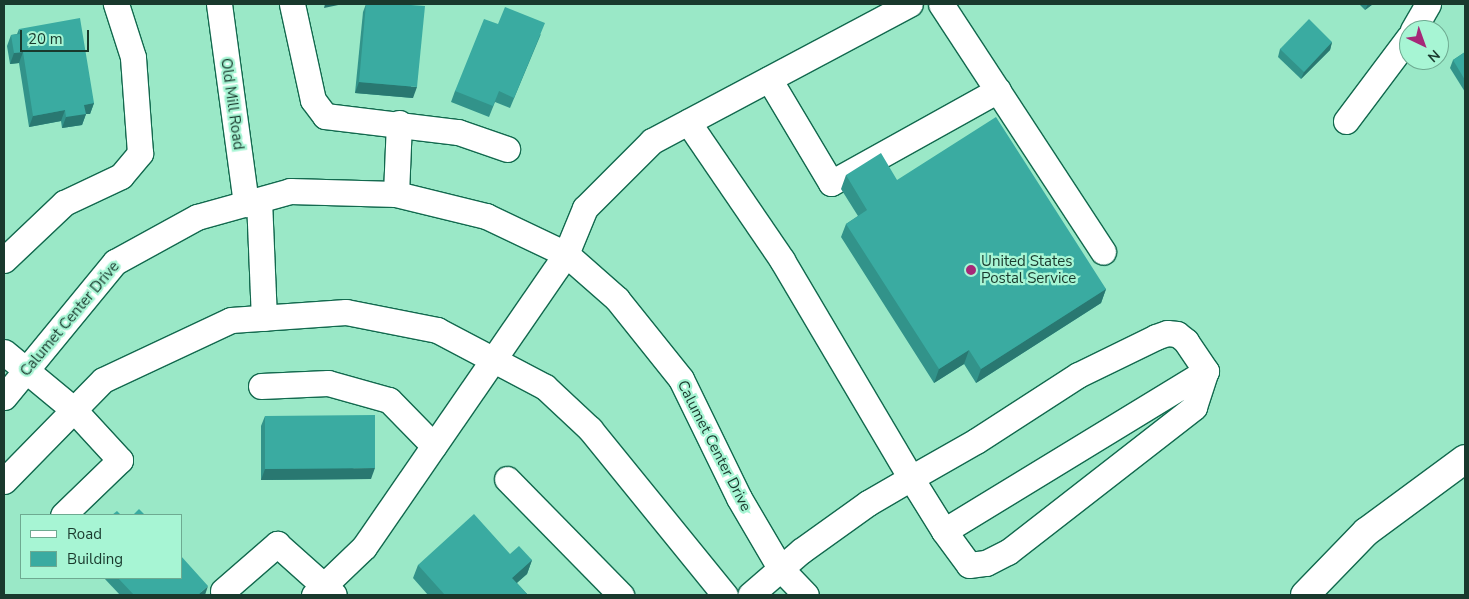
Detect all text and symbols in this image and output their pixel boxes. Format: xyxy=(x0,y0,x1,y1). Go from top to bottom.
scale bar xyxy=(22,20,91,52)
north arrow xyxy=(1399,20,1449,70)
text: 20 m xyxy=(28,29,63,49)
text: N xyxy=(1423,45,1444,66)
street label: Old Mill Road xyxy=(217,57,247,151)
place label: United States Postal Service xyxy=(981,252,1076,287)
street label: Calumet Center Drive xyxy=(17,258,123,380)
marker: United States Postal Service xyxy=(965,264,977,276)
street label: Calumet Center Drive xyxy=(673,377,755,515)
legend xyxy=(20,514,182,579)
text: Road xyxy=(67,524,102,544)
text: Building xyxy=(67,549,123,569)

